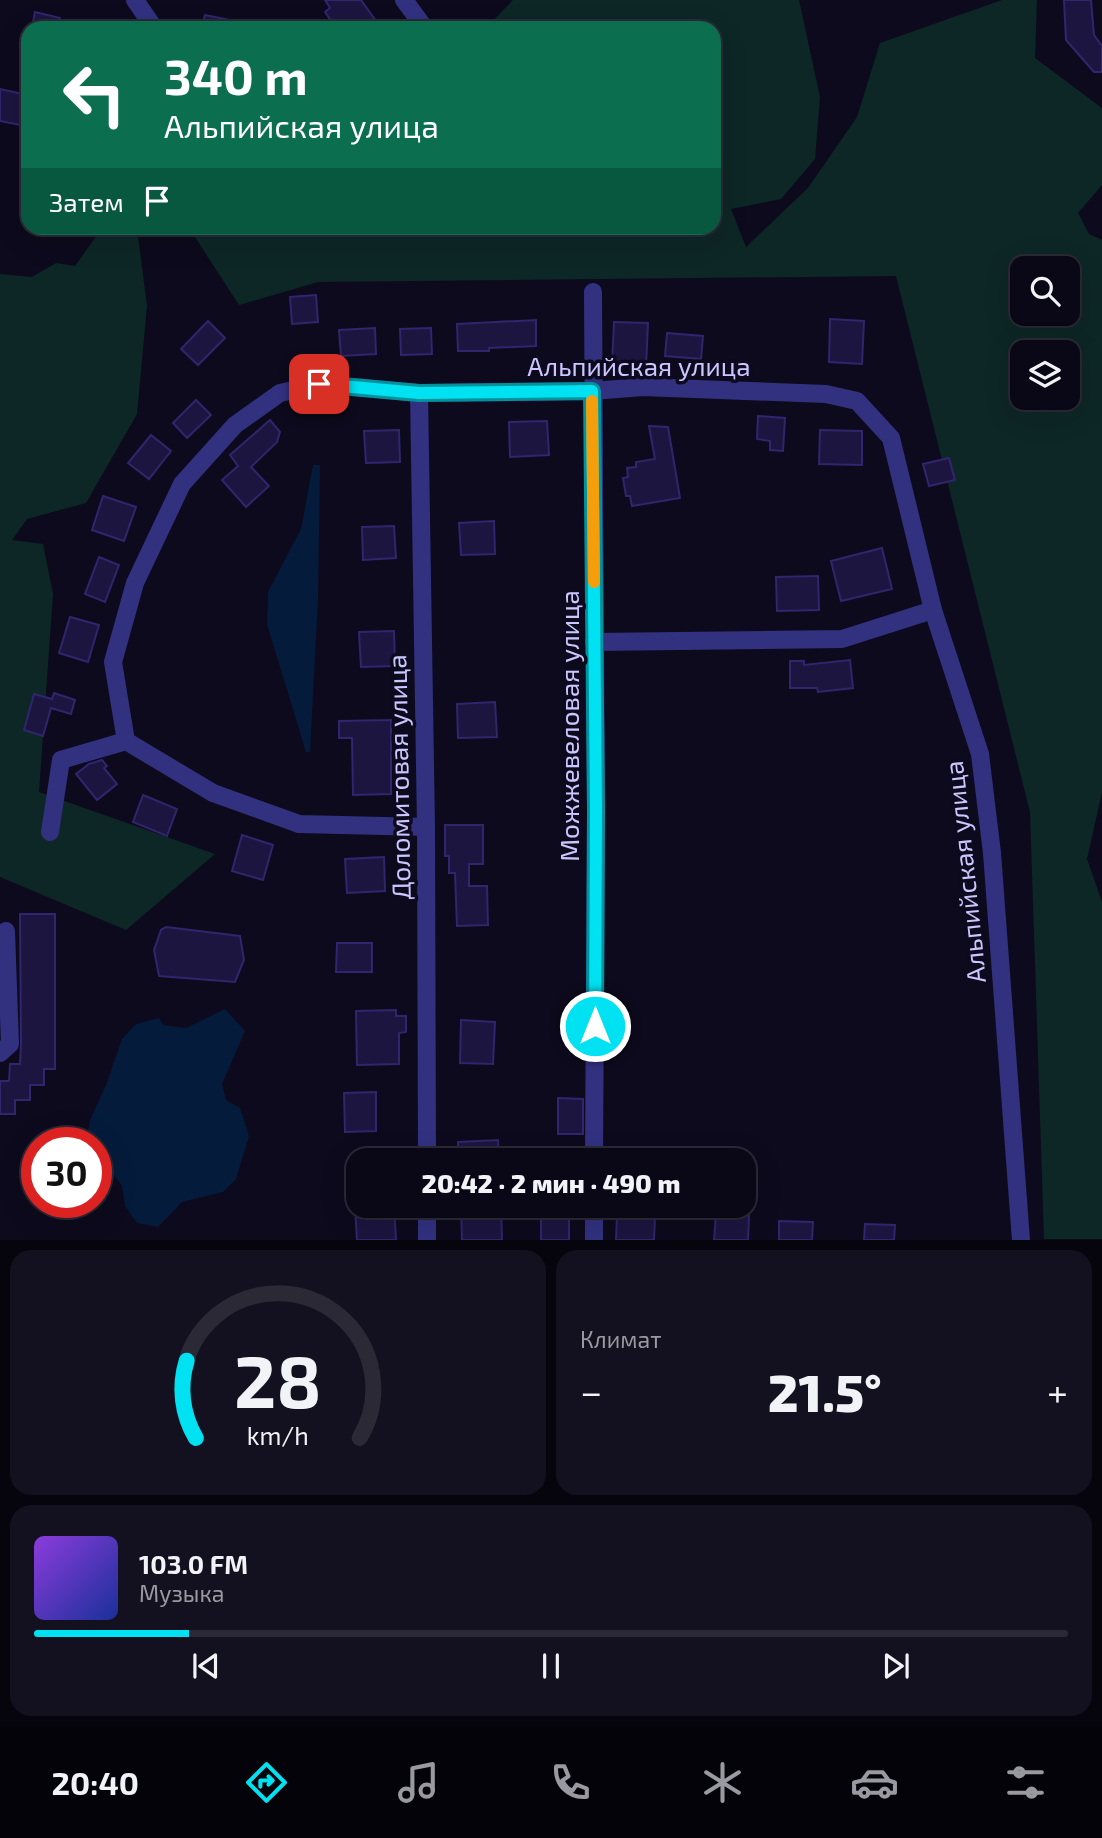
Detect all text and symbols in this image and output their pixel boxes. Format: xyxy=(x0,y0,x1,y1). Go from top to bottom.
text: 340 m xyxy=(164,46,308,105)
icon: left xyxy=(49,49,140,140)
text: Альпийская улица xyxy=(164,106,439,144)
icon: arrive xyxy=(138,182,176,220)
text: Затем xyxy=(49,186,124,217)
map controls xyxy=(1010,256,1080,410)
button: search xyxy=(1010,256,1080,326)
button: layers xyxy=(1010,340,1080,410)
street label: Альпийская улица xyxy=(527,350,751,382)
pin xyxy=(289,354,349,414)
icon: arrive xyxy=(300,365,338,403)
street label: Можжевеловая улица xyxy=(553,590,585,862)
street label: Доломитовая улица xyxy=(380,654,417,900)
street label: Альпийская улица xyxy=(937,759,992,985)
position arrow xyxy=(558,989,632,1063)
speed limit sign: 30 xyxy=(21,1127,112,1218)
text: 20:42 · 2 мин · 490 m xyxy=(422,1167,680,1198)
text: Климат xyxy=(580,1325,661,1353)
text: 28 xyxy=(234,1336,322,1424)
text: 21.5° xyxy=(768,1360,882,1422)
text: − xyxy=(580,1368,602,1414)
text: + xyxy=(1047,1368,1068,1414)
text: km/h xyxy=(247,1420,309,1450)
text: 103.0 FM xyxy=(139,1548,248,1579)
text: Музыка xyxy=(139,1579,224,1607)
icon: previous xyxy=(187,1647,225,1685)
icon: pause xyxy=(532,1647,570,1685)
icon: next xyxy=(877,1647,915,1685)
icon: directions xyxy=(242,1758,291,1807)
icon: music xyxy=(394,1758,443,1807)
icon: phone xyxy=(546,1758,595,1807)
icon: climate xyxy=(698,1758,747,1807)
icon: car xyxy=(850,1758,899,1807)
icon: filters xyxy=(1001,1758,1050,1807)
text: 20:40 xyxy=(51,1763,139,1801)

